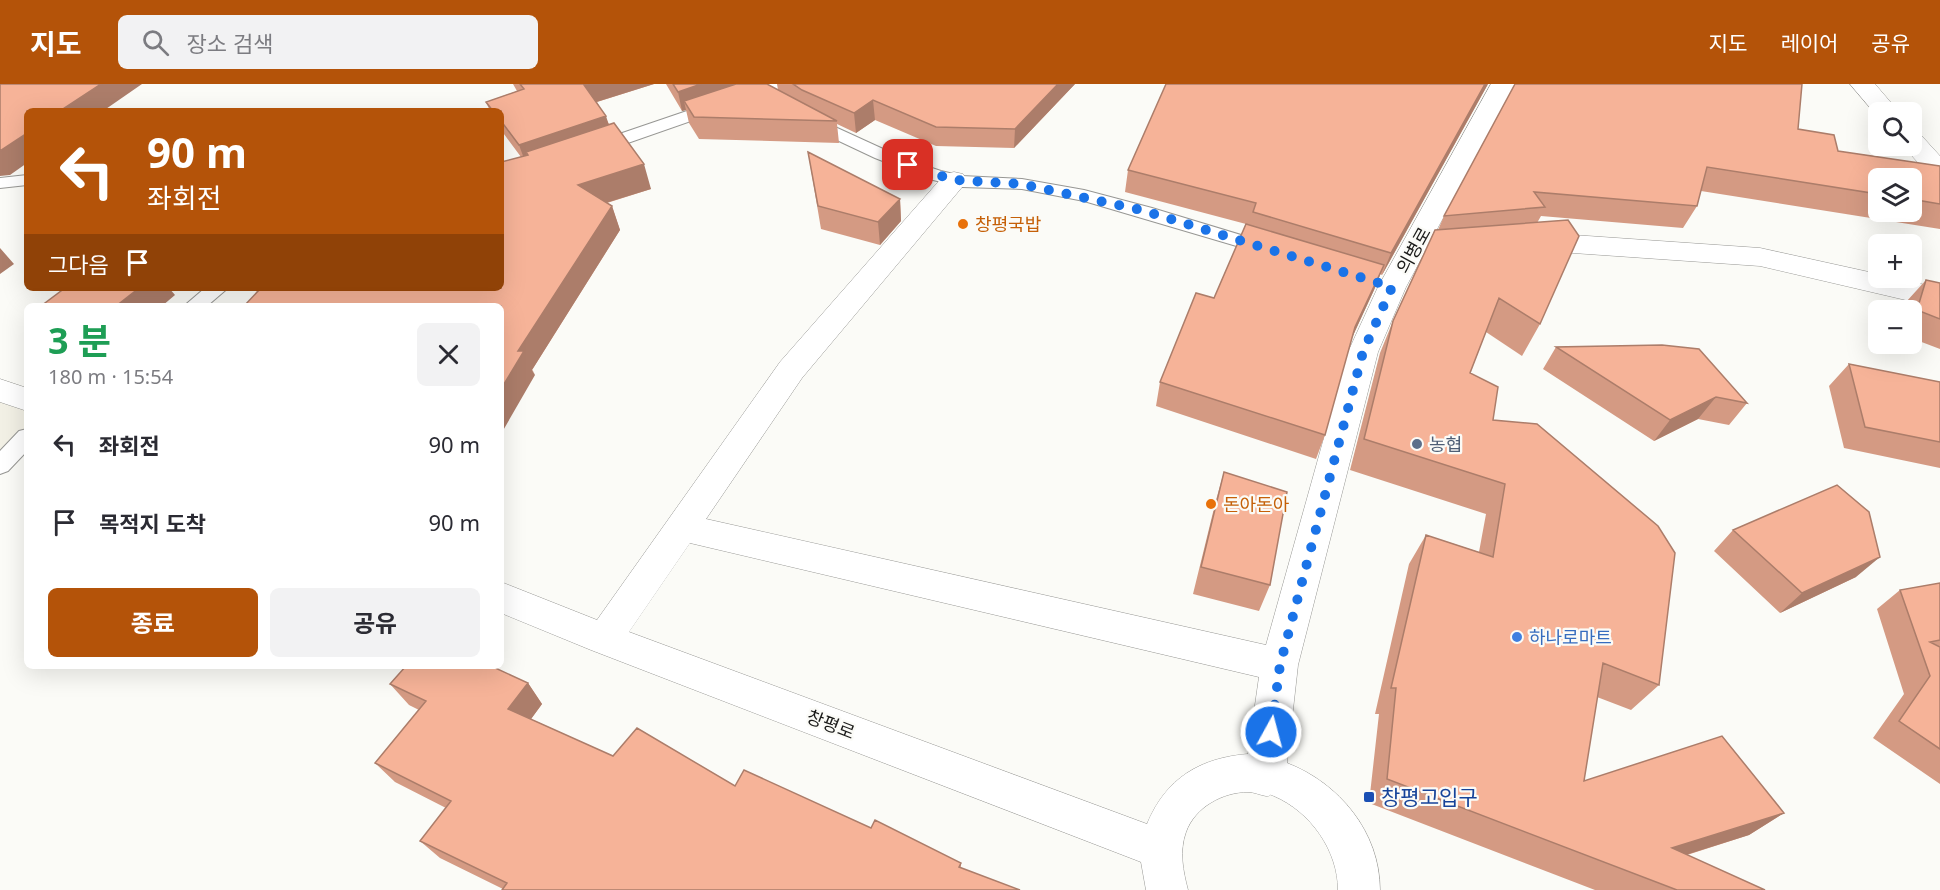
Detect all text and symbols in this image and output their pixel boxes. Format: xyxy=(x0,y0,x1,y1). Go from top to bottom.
search box xyxy=(118,15,538,69)
text: 지도 xyxy=(30,24,82,62)
icon: search xyxy=(139,26,172,59)
text: 장소 검색 xyxy=(187,28,273,58)
text: 지도 xyxy=(1709,29,1747,57)
text: 레이어 xyxy=(1780,29,1838,57)
text: 공유 xyxy=(1871,29,1910,57)
map controls xyxy=(1868,102,1922,354)
button: search xyxy=(1868,102,1922,156)
text: 90 m xyxy=(147,123,247,180)
icon: left xyxy=(48,132,126,210)
pin xyxy=(882,139,933,190)
icon: arrive xyxy=(891,148,924,181)
button: layers xyxy=(1868,168,1922,222)
text: 좌회전 xyxy=(147,179,222,216)
place label: 창평국밥 xyxy=(975,212,1041,236)
marker: 창평국밥 xyxy=(956,217,970,231)
street label: 의병로 xyxy=(1390,222,1436,278)
button: + xyxy=(1868,234,1922,288)
icon: arrive xyxy=(121,246,154,279)
text: 그다음 xyxy=(48,249,109,279)
button: − xyxy=(1868,300,1922,354)
text: 3 분 xyxy=(48,316,111,365)
button: close xyxy=(417,323,480,386)
text: 180 m · 15:54 xyxy=(48,363,173,390)
icon: left xyxy=(48,428,81,461)
text: 90 m xyxy=(429,429,480,459)
text: 좌회전 xyxy=(99,430,160,460)
place label: 농협 xyxy=(1429,432,1462,456)
marker: 농협 xyxy=(1410,437,1424,451)
place label: 돈아돈아 xyxy=(1223,492,1290,516)
marker: 돈아돈아 xyxy=(1204,497,1218,511)
icon: arrive xyxy=(48,506,81,539)
text: 90 m xyxy=(429,507,480,537)
text: 목적지 도착 xyxy=(99,508,206,538)
button: 종료 xyxy=(48,588,258,657)
button: 공유 xyxy=(270,588,480,657)
place label: 하나로마트 xyxy=(1529,625,1612,649)
marker: 하나로마트 xyxy=(1510,630,1524,644)
position arrow xyxy=(1239,700,1303,764)
street label: 창평로 xyxy=(804,704,858,744)
place label: 창평고입구 xyxy=(1381,783,1478,811)
marker: 창평고입구 xyxy=(1362,790,1376,804)

